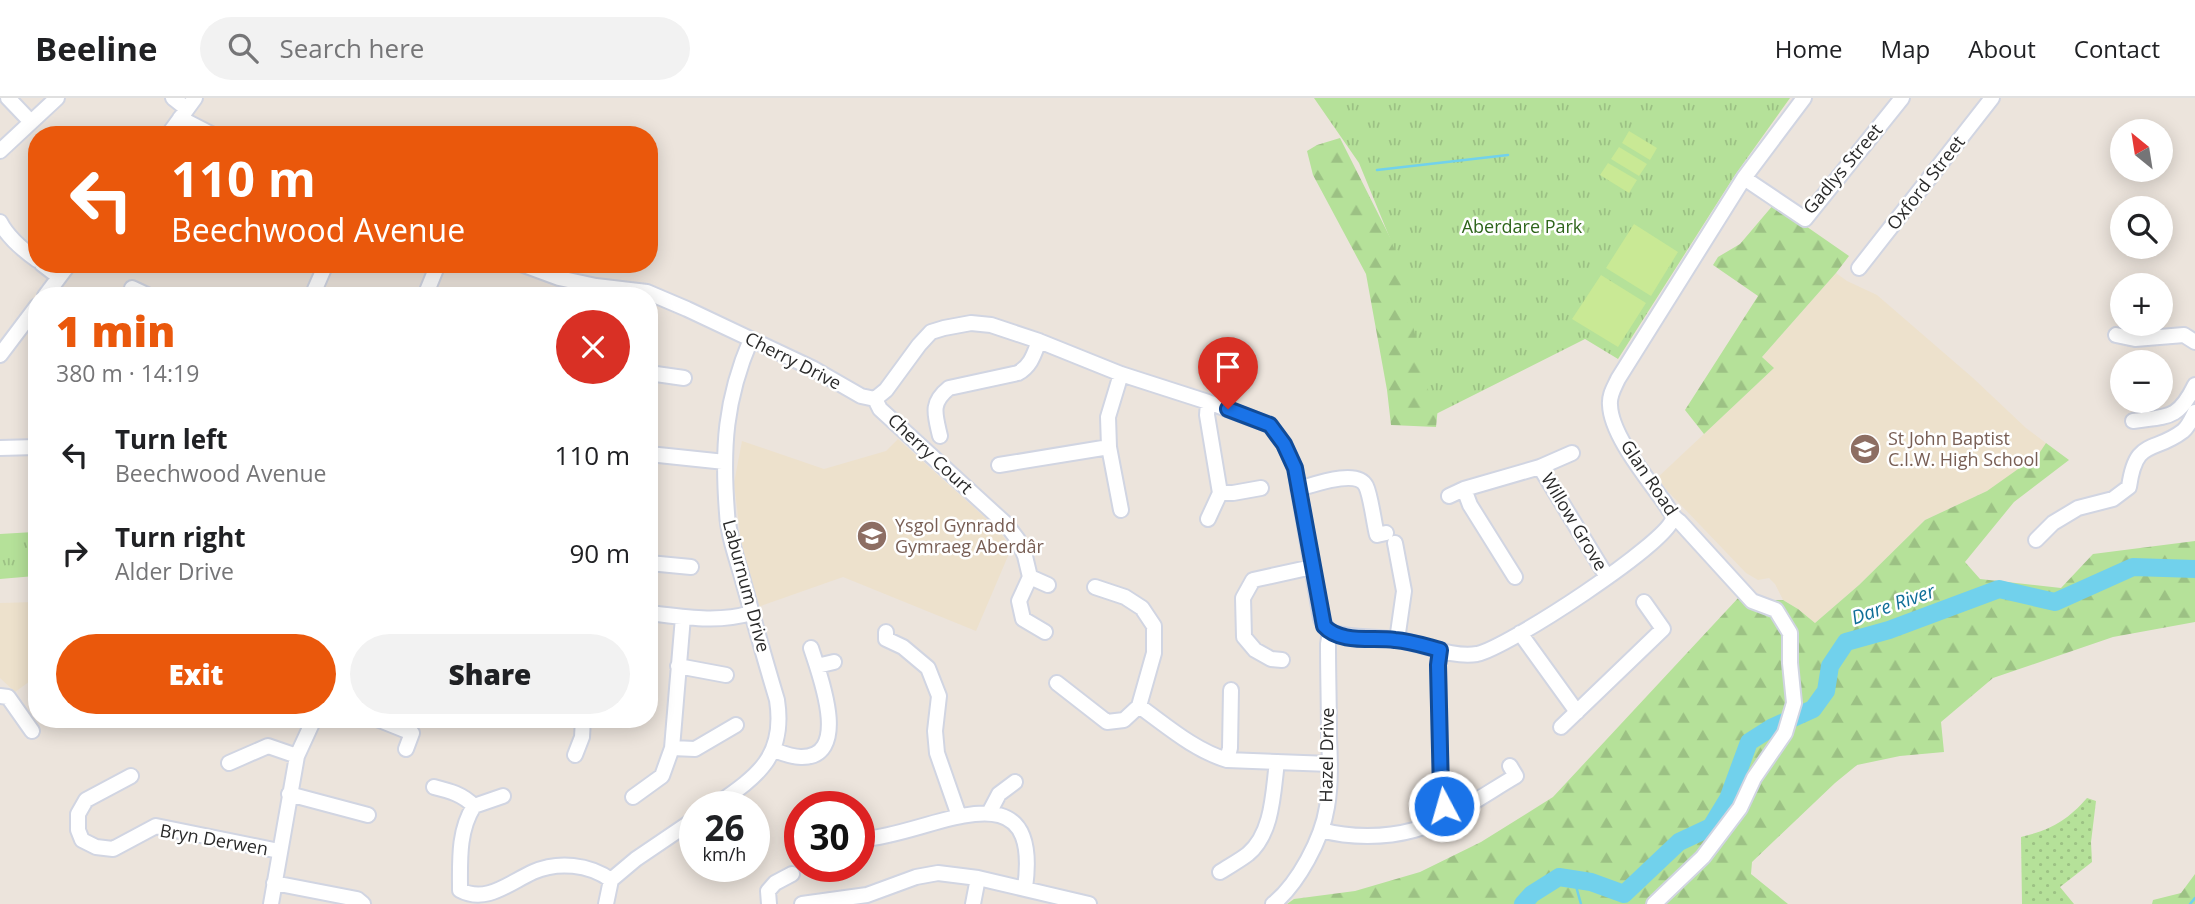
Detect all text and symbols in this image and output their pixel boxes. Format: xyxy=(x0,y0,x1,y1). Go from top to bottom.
search box xyxy=(200,17,690,80)
text: Beeline xyxy=(35,26,158,71)
icon: search xyxy=(224,29,262,67)
text: Search here xyxy=(280,30,424,66)
text: Home xyxy=(1775,32,1843,65)
text: Map xyxy=(1881,32,1930,65)
text: About xyxy=(1968,32,2036,65)
text: Contact xyxy=(2074,32,2160,65)
street label: Gadlys Street xyxy=(1797,118,1887,219)
north arrow xyxy=(2110,119,2174,182)
map controls xyxy=(2110,119,2173,413)
street label: Oxford Street xyxy=(1881,130,1970,235)
text: 110 m xyxy=(171,145,316,211)
icon: left xyxy=(56,154,147,245)
button: search xyxy=(2110,196,2173,259)
text: Beechwood Avenue xyxy=(171,208,465,251)
park label: Aberdare Park xyxy=(1462,214,1583,238)
button: + xyxy=(2110,273,2173,336)
text: 1 min xyxy=(56,302,175,359)
button: close xyxy=(556,310,630,384)
street label: Cherry Drive xyxy=(741,326,846,395)
pin xyxy=(1198,337,1258,409)
icon: arrive xyxy=(1209,348,1247,386)
button: − xyxy=(2110,350,2173,413)
text: 380 m · 14:19 xyxy=(56,357,199,389)
street label: Cherry Court xyxy=(883,408,978,499)
text: Turn left xyxy=(115,421,227,457)
place label: St John Baptist C.I.W. High School xyxy=(1888,426,2039,471)
school or university icon: St John Baptist C.I.W. High School xyxy=(1848,432,1882,466)
street label: Glan Road xyxy=(1616,435,1684,520)
icon: left xyxy=(56,436,94,474)
text: 110 m xyxy=(555,437,630,473)
text: Beechwood Avenue xyxy=(115,457,326,489)
street label: Willow Grove xyxy=(1536,468,1613,575)
place label: Ysgol Gynradd Gymraeg Aberdâr xyxy=(895,513,1045,558)
street label: Laburnum Drive xyxy=(718,517,776,655)
text: Turn right xyxy=(115,519,246,555)
school or university icon: Ysgol Gynradd Gymraeg Aberdâr xyxy=(855,519,889,553)
icon: right xyxy=(56,534,94,572)
text: 90 m xyxy=(569,535,630,571)
text: Alder Drive xyxy=(115,555,234,587)
water label: Dare River xyxy=(1848,577,1940,630)
button: Exit xyxy=(56,634,336,714)
button: Share xyxy=(350,634,630,714)
street label: Hazel Drive xyxy=(1313,707,1339,803)
position arrow xyxy=(1407,769,1481,843)
speed limit sign: 30 xyxy=(784,791,875,882)
text: 26 xyxy=(704,804,745,851)
street label: Bryn Derwen xyxy=(158,818,270,860)
text: km/h xyxy=(703,842,746,866)

